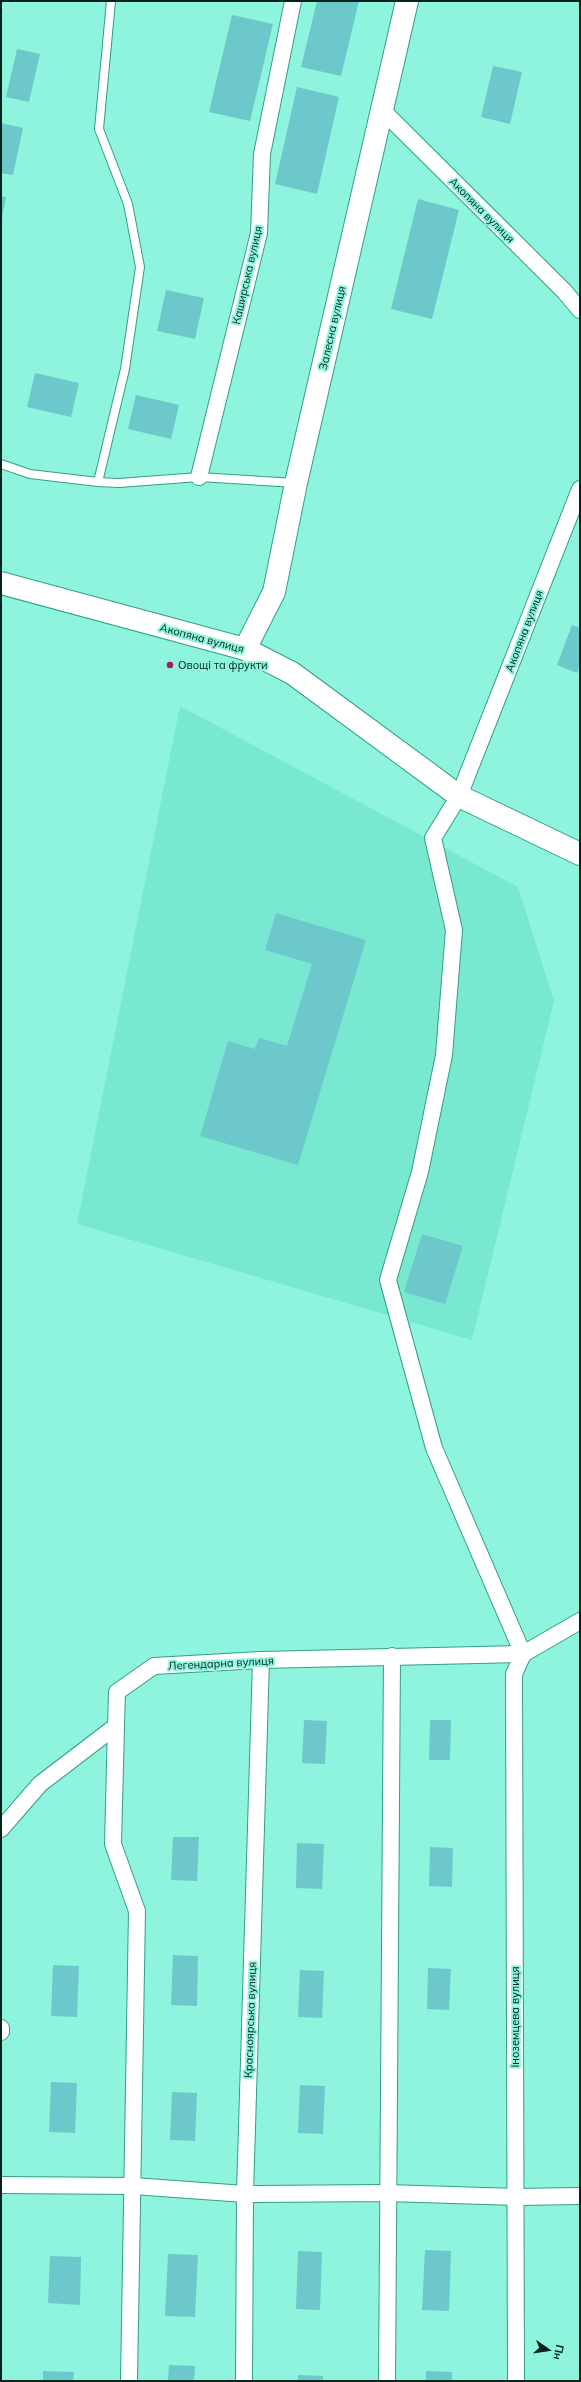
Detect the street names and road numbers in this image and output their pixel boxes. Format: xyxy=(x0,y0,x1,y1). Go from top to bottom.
street label: Акопяна вулиця xyxy=(446,174,518,246)
street label: Каширська вулиця xyxy=(229,224,265,326)
street label: Залесна вулиця xyxy=(316,285,348,371)
street label: Акопяна вулиця xyxy=(502,588,546,674)
street label: Акопяна вулиця xyxy=(158,620,246,656)
street label: Легендарна вулиця xyxy=(168,1653,274,1673)
street label: Красноярська вулиця xyxy=(241,1962,259,2078)
street label: Іноземцева вулиця xyxy=(508,1967,522,2067)

